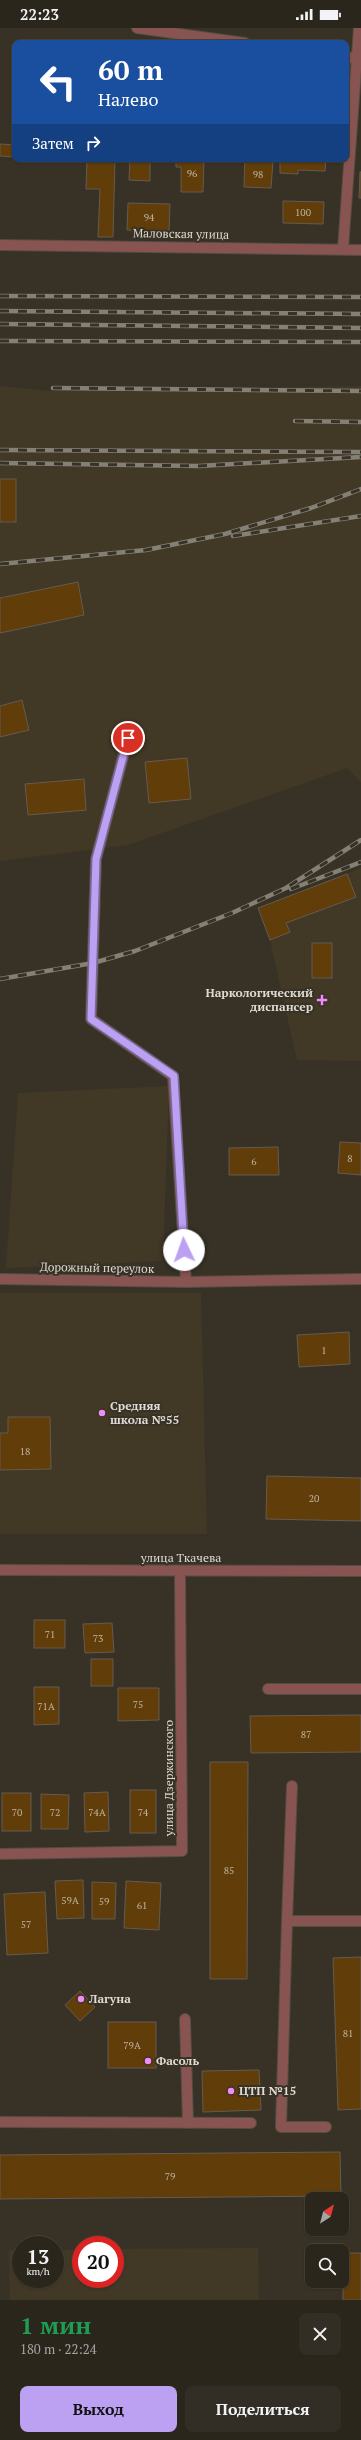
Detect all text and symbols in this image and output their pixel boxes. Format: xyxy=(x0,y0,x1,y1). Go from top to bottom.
text: 22:23 xyxy=(20,4,59,24)
text: 60 m xyxy=(98,51,163,88)
icon: left xyxy=(32,56,84,108)
text: Налево xyxy=(98,87,158,111)
icon: right xyxy=(82,132,104,154)
text: Затем xyxy=(32,133,74,153)
house number: 96 xyxy=(187,167,198,180)
house number: 98 xyxy=(253,168,263,181)
house number: 100 xyxy=(295,206,311,219)
house number: 94 xyxy=(144,211,155,224)
street label: Маловская улица xyxy=(133,225,229,242)
pin xyxy=(111,721,145,755)
icon: arrive xyxy=(117,727,139,749)
place label: Наркологический диспансер xyxy=(205,985,313,1014)
marker: Наркологический диспансер xyxy=(316,994,328,1006)
house number: 8 xyxy=(347,1152,353,1165)
house number: 6 xyxy=(251,1155,257,1168)
position arrow xyxy=(163,1229,205,1271)
street label: Дорожный переулок xyxy=(40,1259,155,1276)
house number: 1 xyxy=(321,1344,327,1357)
place label: Средняя школа №55 xyxy=(110,1398,179,1427)
marker: Средняя школа №55 xyxy=(97,1408,107,1418)
house number: 18 xyxy=(20,1445,30,1458)
house number: 20 xyxy=(309,1492,319,1505)
street label: улица Ткачева xyxy=(140,1550,221,1565)
house number: 71 xyxy=(45,1628,55,1641)
house number: 73 xyxy=(93,1632,103,1645)
house number: 75 xyxy=(133,1698,143,1711)
house number: 71А xyxy=(37,1700,55,1713)
street label: улица Дзержинского xyxy=(161,1719,176,1837)
house number: 87 xyxy=(301,1728,311,1741)
house number: 70 xyxy=(12,1806,22,1819)
house number: 72 xyxy=(50,1806,60,1819)
house number: 74А xyxy=(88,1806,106,1819)
house number: 74 xyxy=(138,1806,149,1819)
house number: 85 xyxy=(224,1864,234,1877)
house number: 59А xyxy=(61,1894,79,1907)
house number: 59 xyxy=(99,1895,109,1908)
house number: 61 xyxy=(137,1899,147,1912)
house number: 57 xyxy=(21,1918,31,1931)
place label: Лагуна xyxy=(88,1991,131,2006)
marker: Лагуна xyxy=(76,1994,86,2004)
house number: 81 xyxy=(343,2027,353,2040)
house number: 79А xyxy=(123,2039,141,2052)
place label: Фасоль xyxy=(156,2053,199,2068)
marker: Фасоль xyxy=(143,2056,153,2066)
place label: ЦТП №15 xyxy=(239,2083,296,2098)
marker: ЦТП №15 xyxy=(226,2086,236,2096)
house number: 79 xyxy=(165,2170,175,2183)
north arrow xyxy=(305,2192,349,2236)
map controls xyxy=(305,2192,349,2288)
speed limit sign: 20 xyxy=(72,2236,124,2288)
text: 13 xyxy=(27,2243,49,2270)
button: search xyxy=(305,2244,349,2288)
text: km/h xyxy=(26,2265,50,2278)
text: 1 мин xyxy=(20,2309,91,2341)
button: close xyxy=(299,2313,341,2355)
text: 180 m · 22:24 xyxy=(20,2340,97,2358)
button: Выход xyxy=(20,2386,177,2432)
button: Поделиться xyxy=(185,2386,341,2432)

